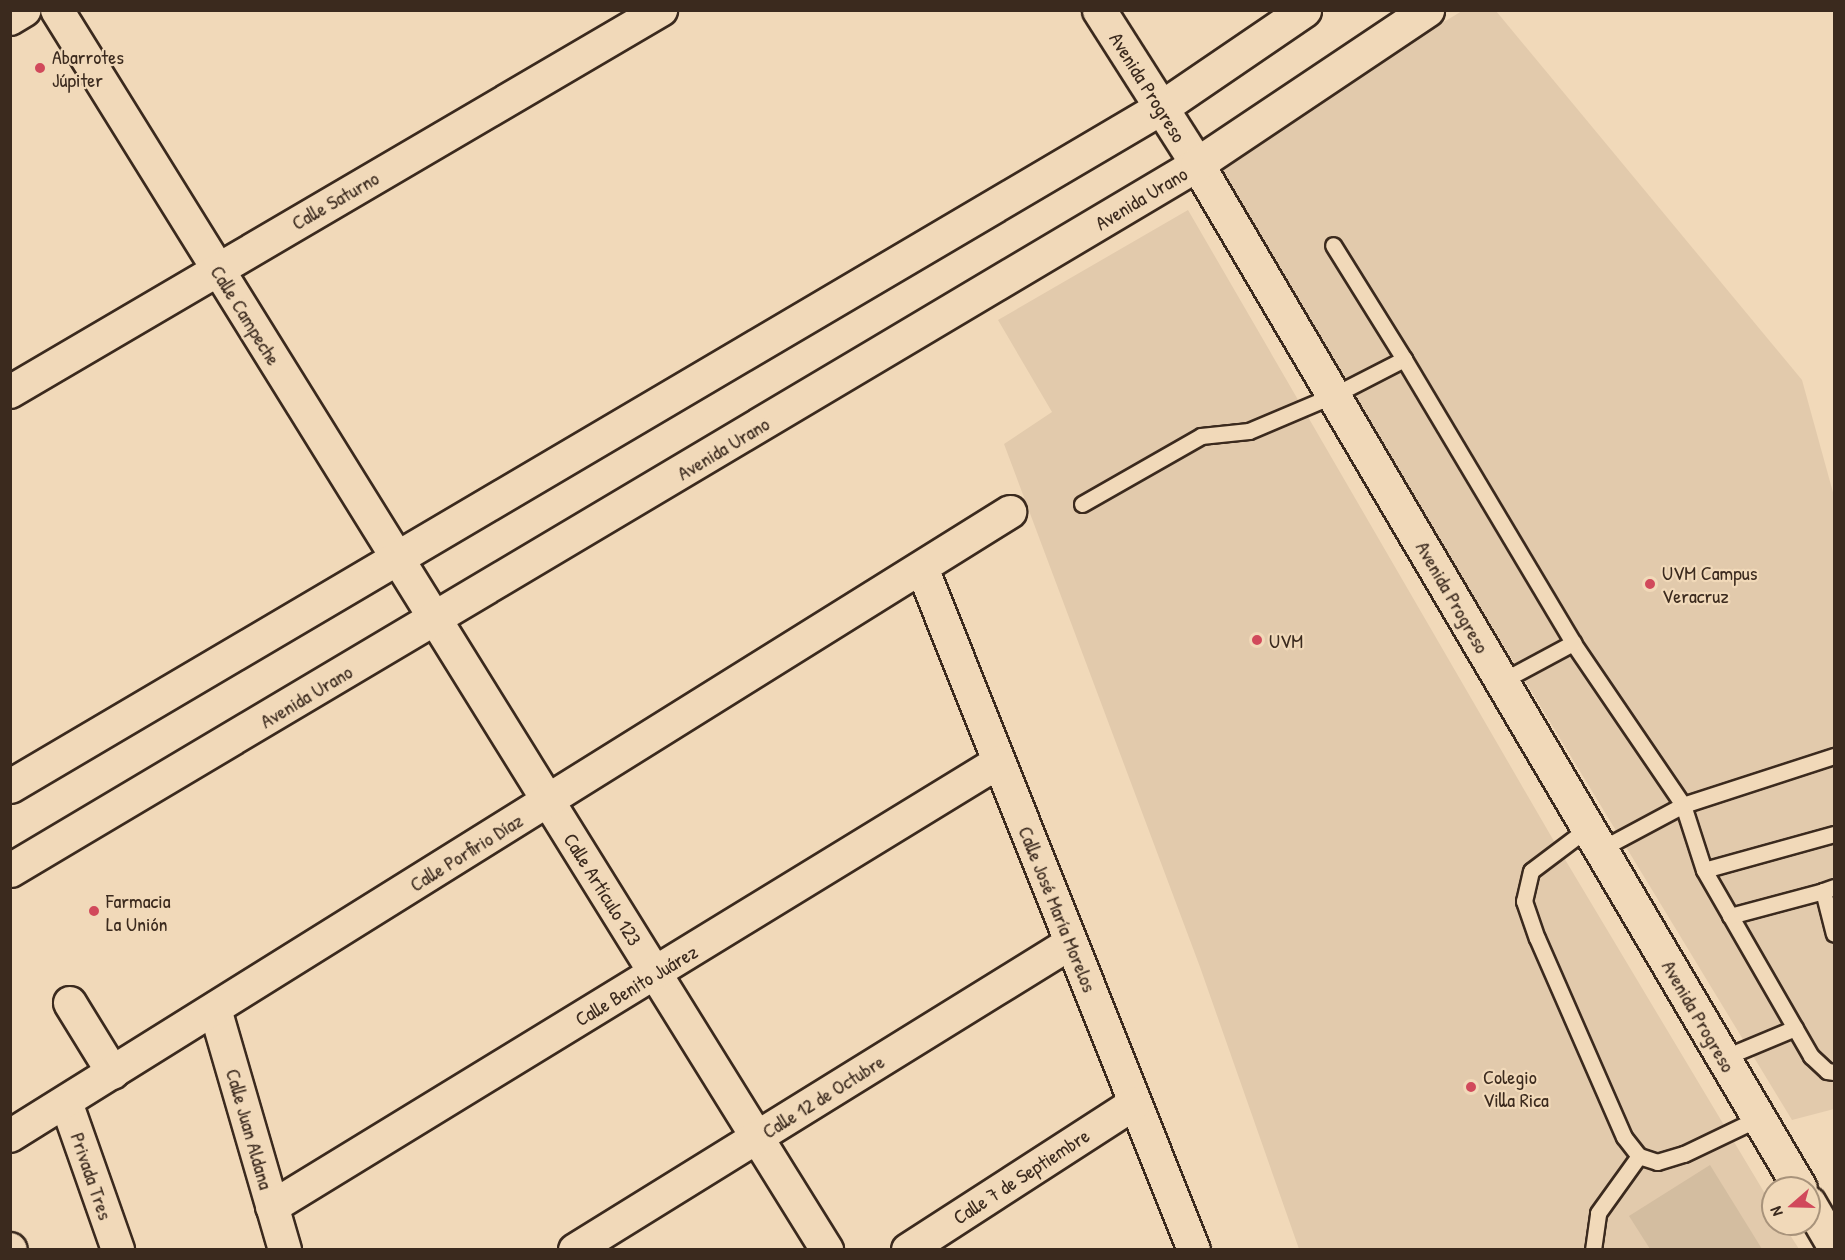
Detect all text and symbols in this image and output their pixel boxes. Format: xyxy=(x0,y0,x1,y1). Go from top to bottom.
street label: Avenida Progreso xyxy=(1105,28,1191,146)
place label: Abarrotes Júpiter xyxy=(52,45,124,92)
marker: Abarrotes Júpiter xyxy=(33,61,47,75)
street label: Avenida Urano xyxy=(1091,161,1191,235)
street label: Calle Saturno xyxy=(287,165,383,235)
street label: Calle Campeche xyxy=(206,261,286,369)
street label: Avenida Urano xyxy=(673,411,773,485)
street label: Avenida Progreso xyxy=(1411,537,1495,657)
place label: UVM Campus Veracruz xyxy=(1662,560,1757,607)
marker: UVM Campus Veracruz xyxy=(1643,577,1657,591)
place label: UVM xyxy=(1269,628,1303,652)
marker: UVM xyxy=(1250,633,1264,647)
street label: Avenida Urano xyxy=(256,659,356,733)
street label: Calle Porfirio Díaz xyxy=(405,808,527,896)
street label: Calle José María Morelos xyxy=(1014,823,1102,995)
street label: Calle Artículo 123 xyxy=(559,828,647,950)
place label: Farmacia La Unión xyxy=(106,888,171,935)
marker: Farmacia La Unión xyxy=(87,904,101,918)
street label: Calle Benito Juárez xyxy=(570,939,702,1031)
street label: Avenida Progreso xyxy=(1657,956,1741,1076)
street label: Calle 12 de Octubre xyxy=(758,1049,888,1143)
place label: Colegio Villa Rica xyxy=(1483,1064,1549,1111)
street label: Calle Juan Aldana xyxy=(221,1066,279,1192)
marker: Colegio Villa Rica xyxy=(1464,1080,1478,1094)
street label: Calle 7 de Septiembre xyxy=(948,1123,1094,1229)
street label: Privada Tres xyxy=(66,1129,118,1223)
north arrow xyxy=(1761,1176,1821,1236)
text: N xyxy=(1764,1204,1788,1219)

